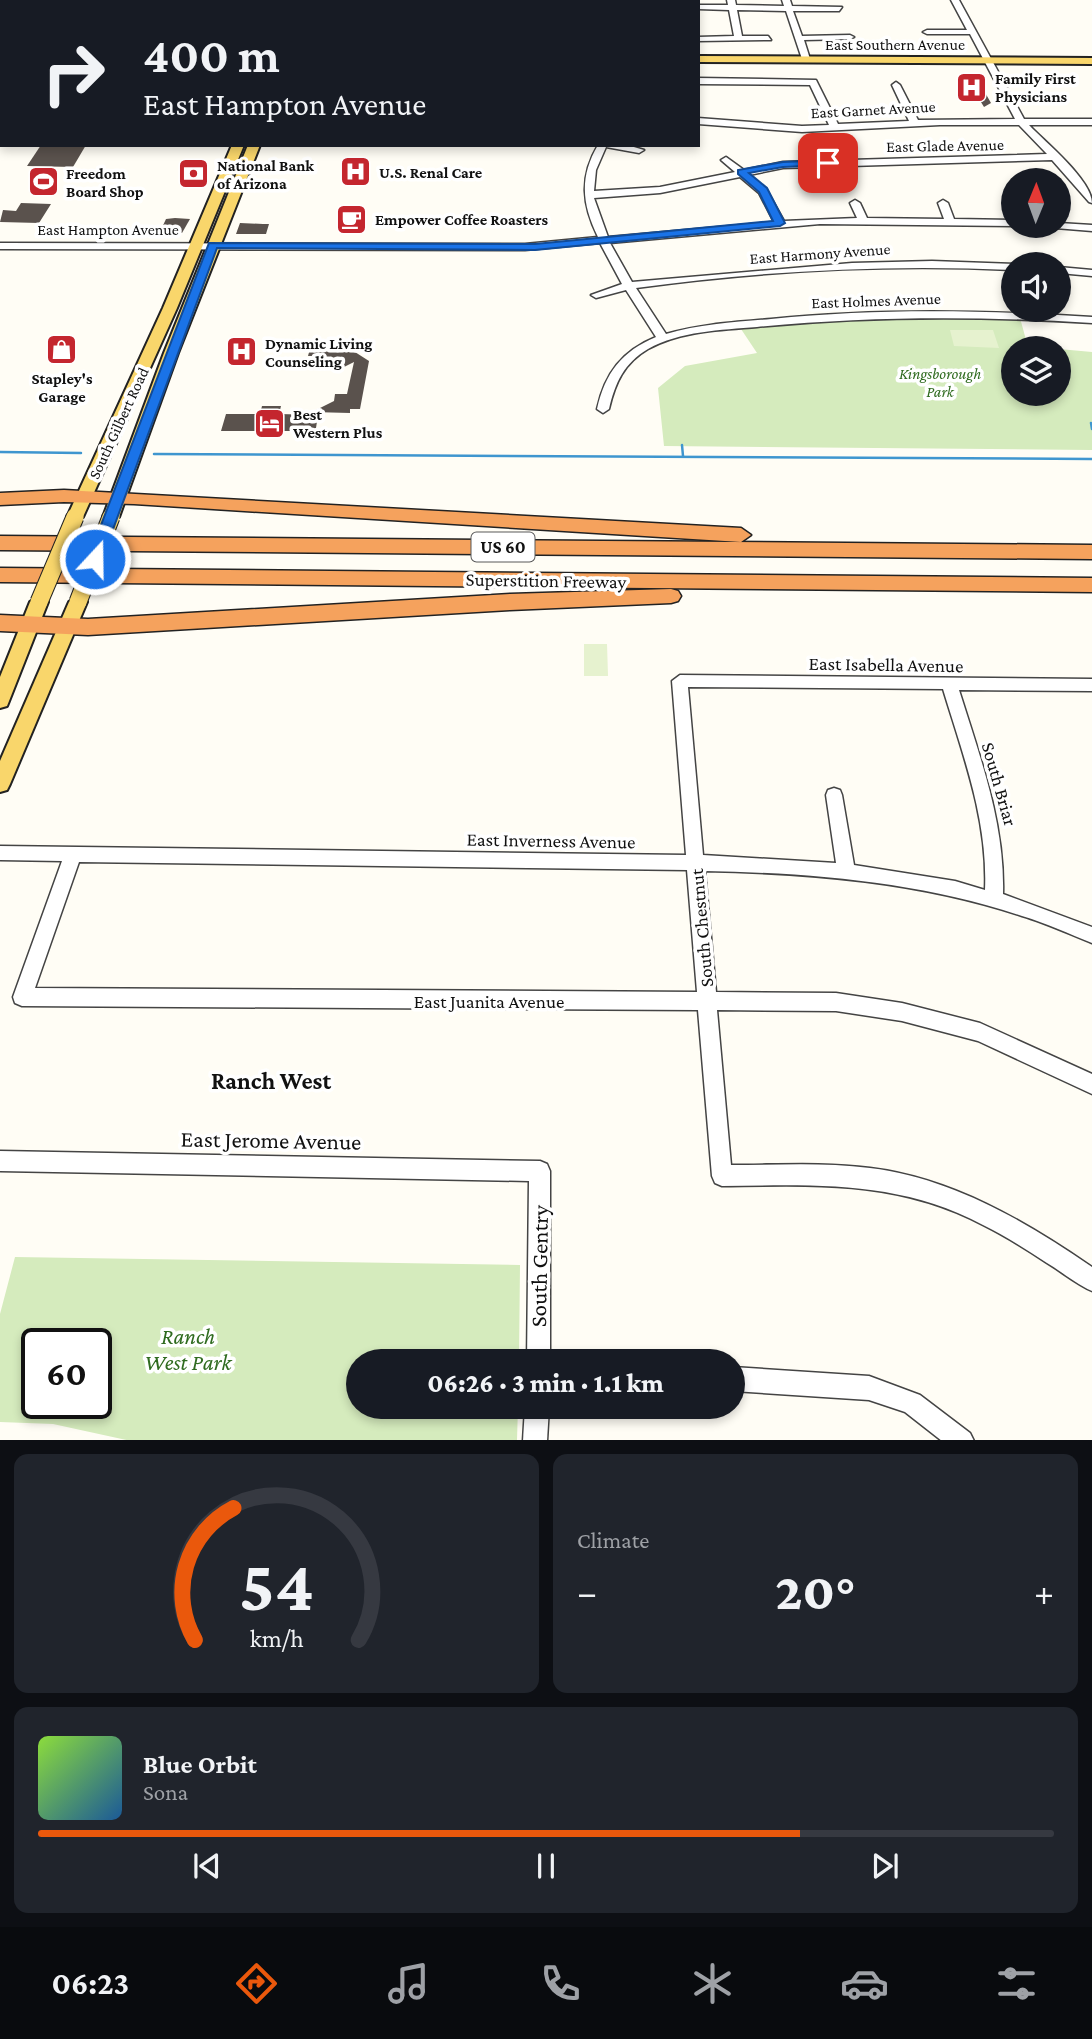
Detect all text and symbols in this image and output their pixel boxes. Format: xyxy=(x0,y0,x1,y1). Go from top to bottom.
icon: right xyxy=(28,28,119,119)
text: 400 m xyxy=(143,28,280,83)
street label: East Southern Avenue xyxy=(825,36,965,53)
hospital icon: Family First Physicians xyxy=(955,70,989,104)
place label: Family First Physicians xyxy=(995,70,1076,105)
text: East Hampton Avenue xyxy=(143,86,426,122)
street label: East Garnet Avenue xyxy=(810,98,936,121)
pin xyxy=(798,133,858,193)
street label: East Glade Avenue xyxy=(886,136,1004,155)
icon: arrive xyxy=(809,144,847,182)
hospital icon: U.S. Renal Care xyxy=(339,155,373,189)
bank icon: National Bank of Arizona xyxy=(177,157,211,191)
place label: National Bank of Arizona xyxy=(217,157,314,192)
place label: U.S. Renal Care xyxy=(379,164,483,181)
sports icon: Freedom Board Shop xyxy=(26,165,60,199)
place label: Freedom Board Shop xyxy=(66,165,144,200)
north arrow xyxy=(1001,168,1071,238)
map controls xyxy=(1001,168,1071,406)
cafe icon: Empower Coffee Roasters xyxy=(335,202,369,236)
place label: Empower Coffee Roasters xyxy=(375,211,549,228)
street label: East Hampton Avenue xyxy=(37,221,179,239)
street label: East Harmony Avenue xyxy=(749,240,891,268)
button: sound xyxy=(1001,252,1071,322)
street label: East Holmes Avenue xyxy=(811,290,941,311)
shop icon: Stapley's Garage xyxy=(45,332,79,366)
hospital icon: Dynamic Living Counseling xyxy=(225,335,259,369)
place label: Dynamic Living Counseling xyxy=(265,335,372,370)
button: layers xyxy=(1001,336,1071,406)
street label: South Gilbert Road xyxy=(85,364,152,482)
park label: Kingsborough Park xyxy=(899,365,981,400)
place label: Stapley's Garage xyxy=(31,370,93,405)
hotel icon: Best Western Plus xyxy=(253,406,287,440)
place label: Best Western Plus xyxy=(292,406,383,441)
position arrow xyxy=(58,522,132,596)
road number: US 60 xyxy=(472,532,534,562)
street label: Superstition Freeway xyxy=(465,569,627,592)
street label: East Isabella Avenue xyxy=(808,653,964,676)
street label: South Briar xyxy=(978,740,1022,829)
street label: East Inverness Avenue xyxy=(466,829,636,852)
street label: South Chestnut xyxy=(686,867,717,988)
street label: East Juanita Avenue xyxy=(414,991,564,1012)
district label: Ranch West xyxy=(211,1067,331,1094)
street label: East Jerome Avenue xyxy=(180,1125,362,1155)
street label: South Gentry xyxy=(525,1204,553,1327)
park label: Ranch West Park xyxy=(145,1323,232,1375)
speed limit sign: 60 xyxy=(21,1328,112,1419)
text: 06:26 · 3 min · 1.1 km xyxy=(427,1369,664,1398)
text: Climate xyxy=(577,1527,649,1553)
text: 54 xyxy=(239,1545,314,1626)
text: 20° xyxy=(775,1562,856,1620)
text: − xyxy=(577,1571,597,1613)
text: + xyxy=(1034,1571,1054,1613)
text: km/h xyxy=(250,1624,303,1651)
text: Blue Orbit xyxy=(143,1750,257,1779)
text: Sona xyxy=(143,1779,188,1805)
icon: previous xyxy=(188,1847,226,1885)
icon: pause xyxy=(527,1847,565,1885)
icon: next xyxy=(866,1847,904,1885)
icon: directions xyxy=(232,1959,281,2008)
icon: music xyxy=(384,1959,433,2008)
icon: phone xyxy=(536,1959,585,2008)
icon: climate xyxy=(688,1959,737,2008)
icon: car xyxy=(840,1959,889,2008)
icon: filters xyxy=(992,1959,1041,2008)
text: 06:23 xyxy=(51,1965,129,2001)

